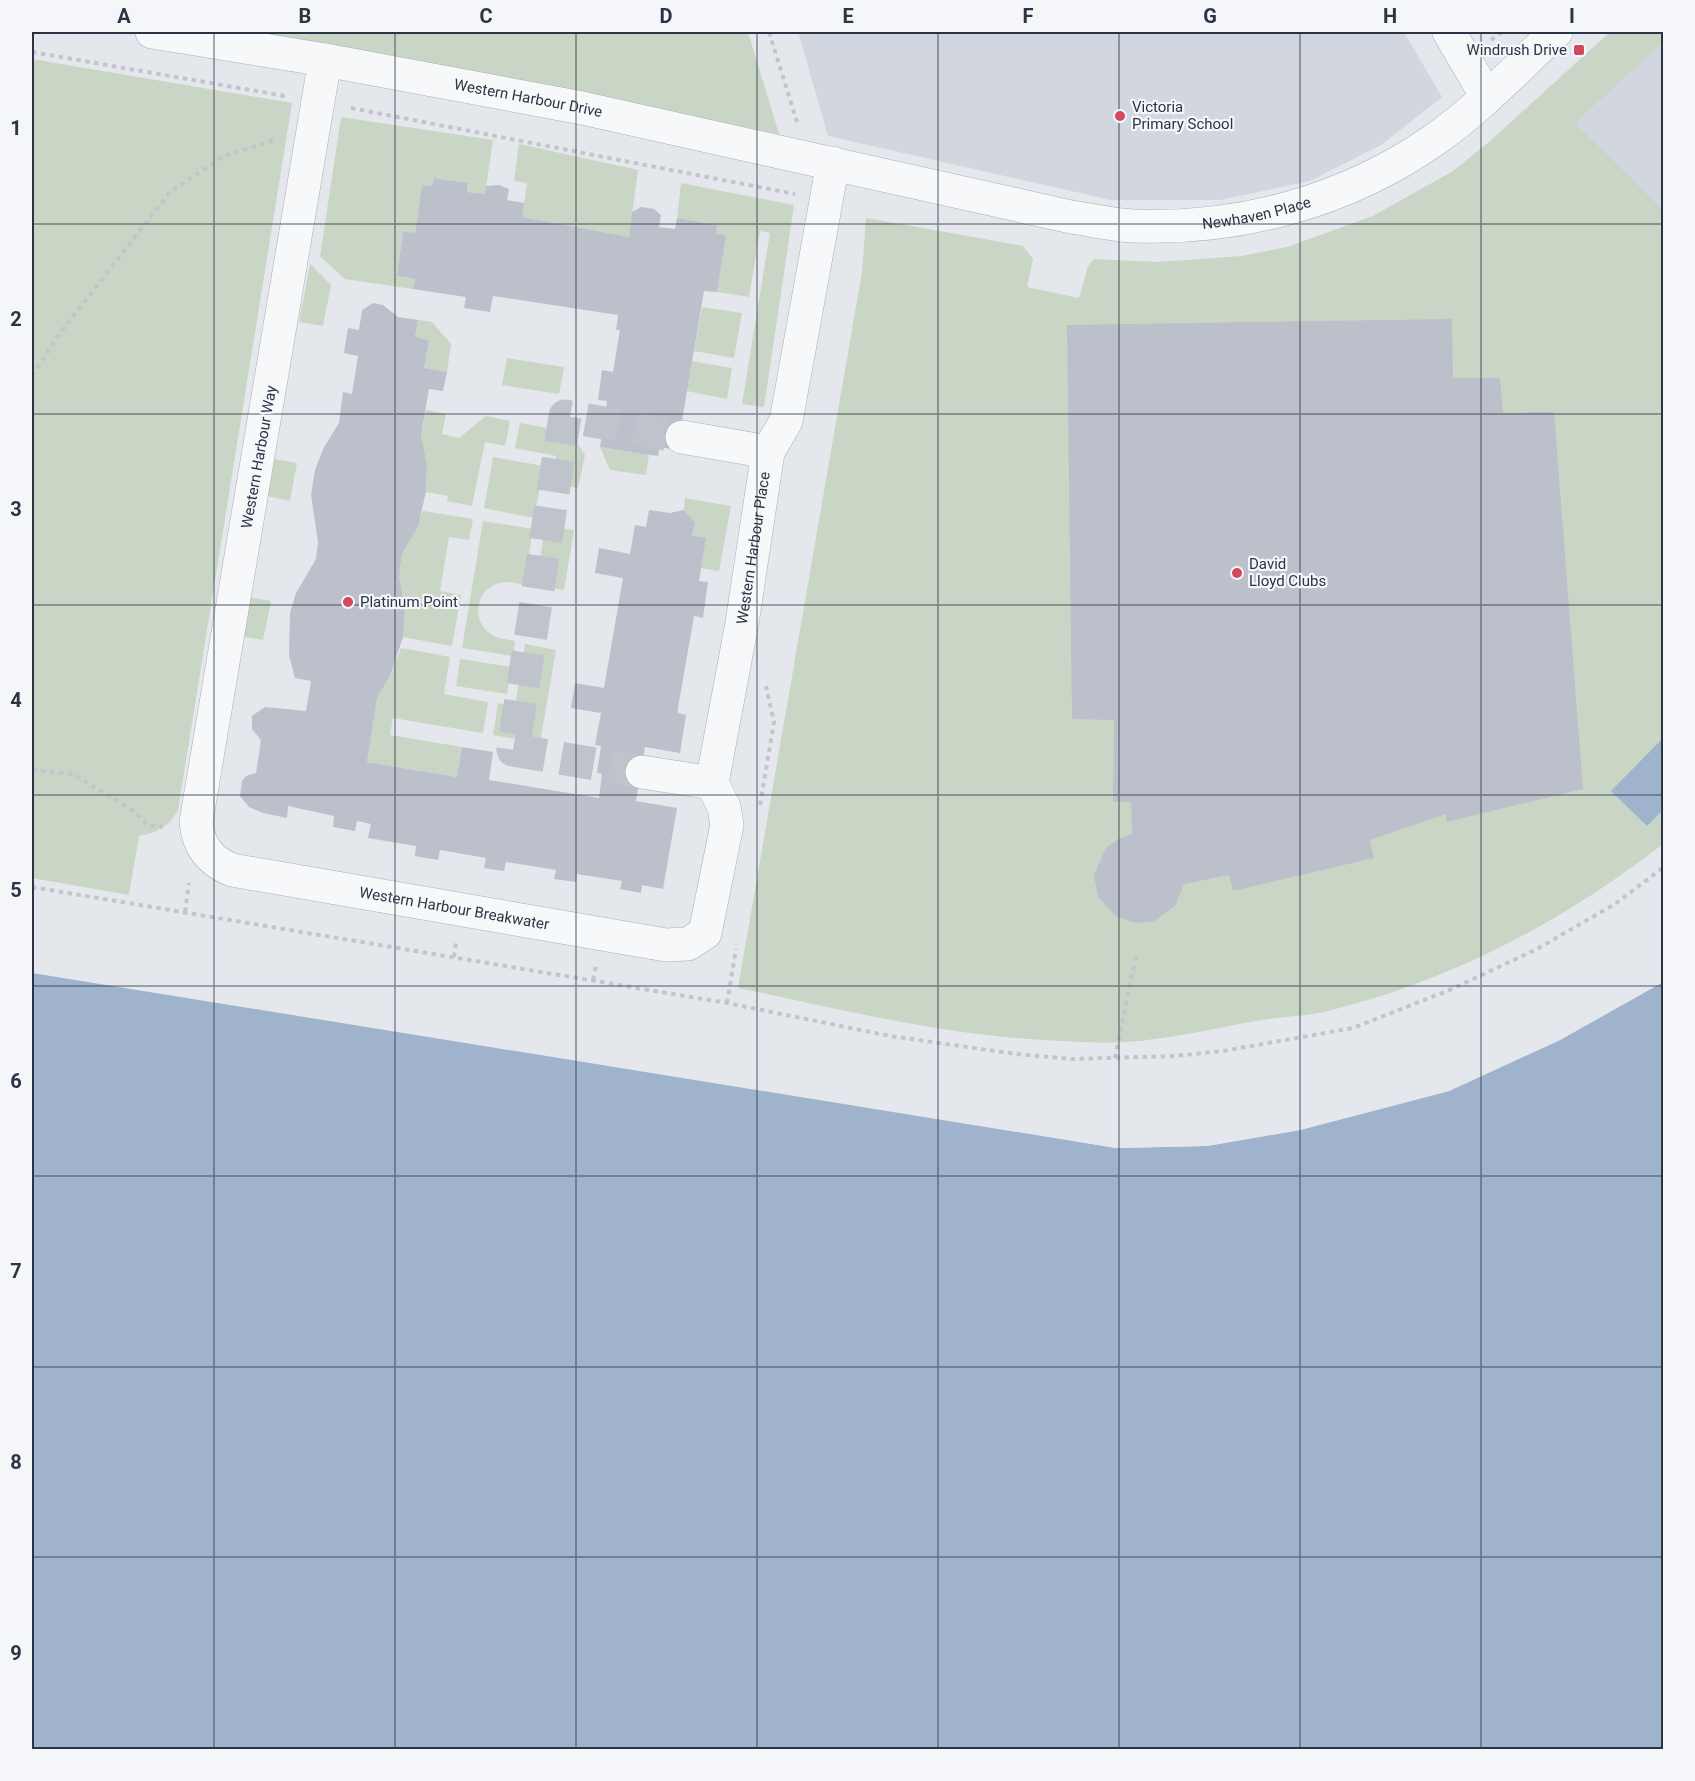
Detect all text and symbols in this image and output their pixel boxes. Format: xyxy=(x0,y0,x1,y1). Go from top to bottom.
text: A xyxy=(117,4,131,28)
text: B xyxy=(299,4,311,28)
text: C xyxy=(479,4,493,28)
text: D xyxy=(660,4,673,28)
text: E xyxy=(842,4,854,28)
text: F xyxy=(1023,4,1034,28)
text: G xyxy=(1203,4,1217,28)
text: H xyxy=(1383,4,1397,28)
text: I xyxy=(1569,4,1575,28)
place label: Windrush Drive xyxy=(1467,41,1567,59)
marker: Windrush Drive xyxy=(1572,43,1586,57)
street label: Western Harbour Drive xyxy=(453,75,604,121)
place label: Victoria Primary School xyxy=(1132,98,1233,133)
marker: Victoria Primary School xyxy=(1113,109,1127,123)
text: 1 xyxy=(10,116,22,140)
street label: Newhaven Place xyxy=(1201,193,1313,233)
text: 2 xyxy=(10,307,22,331)
street label: Western Harbour Way xyxy=(238,384,280,530)
street label: Western Harbour Place xyxy=(733,471,774,626)
text: 3 xyxy=(10,497,22,521)
place label: David Lloyd Clubs xyxy=(1249,555,1326,590)
marker: David Lloyd Clubs xyxy=(1230,566,1244,580)
place label: Platinum Point xyxy=(360,593,458,611)
marker: Platinum Point xyxy=(341,595,355,609)
text: 4 xyxy=(10,688,22,712)
text: 5 xyxy=(10,878,22,902)
street label: Western Harbour Breakwater xyxy=(358,883,551,934)
text: 6 xyxy=(10,1069,22,1093)
text: 7 xyxy=(10,1259,22,1283)
text: 8 xyxy=(10,1450,22,1474)
text: 9 xyxy=(10,1641,22,1665)

